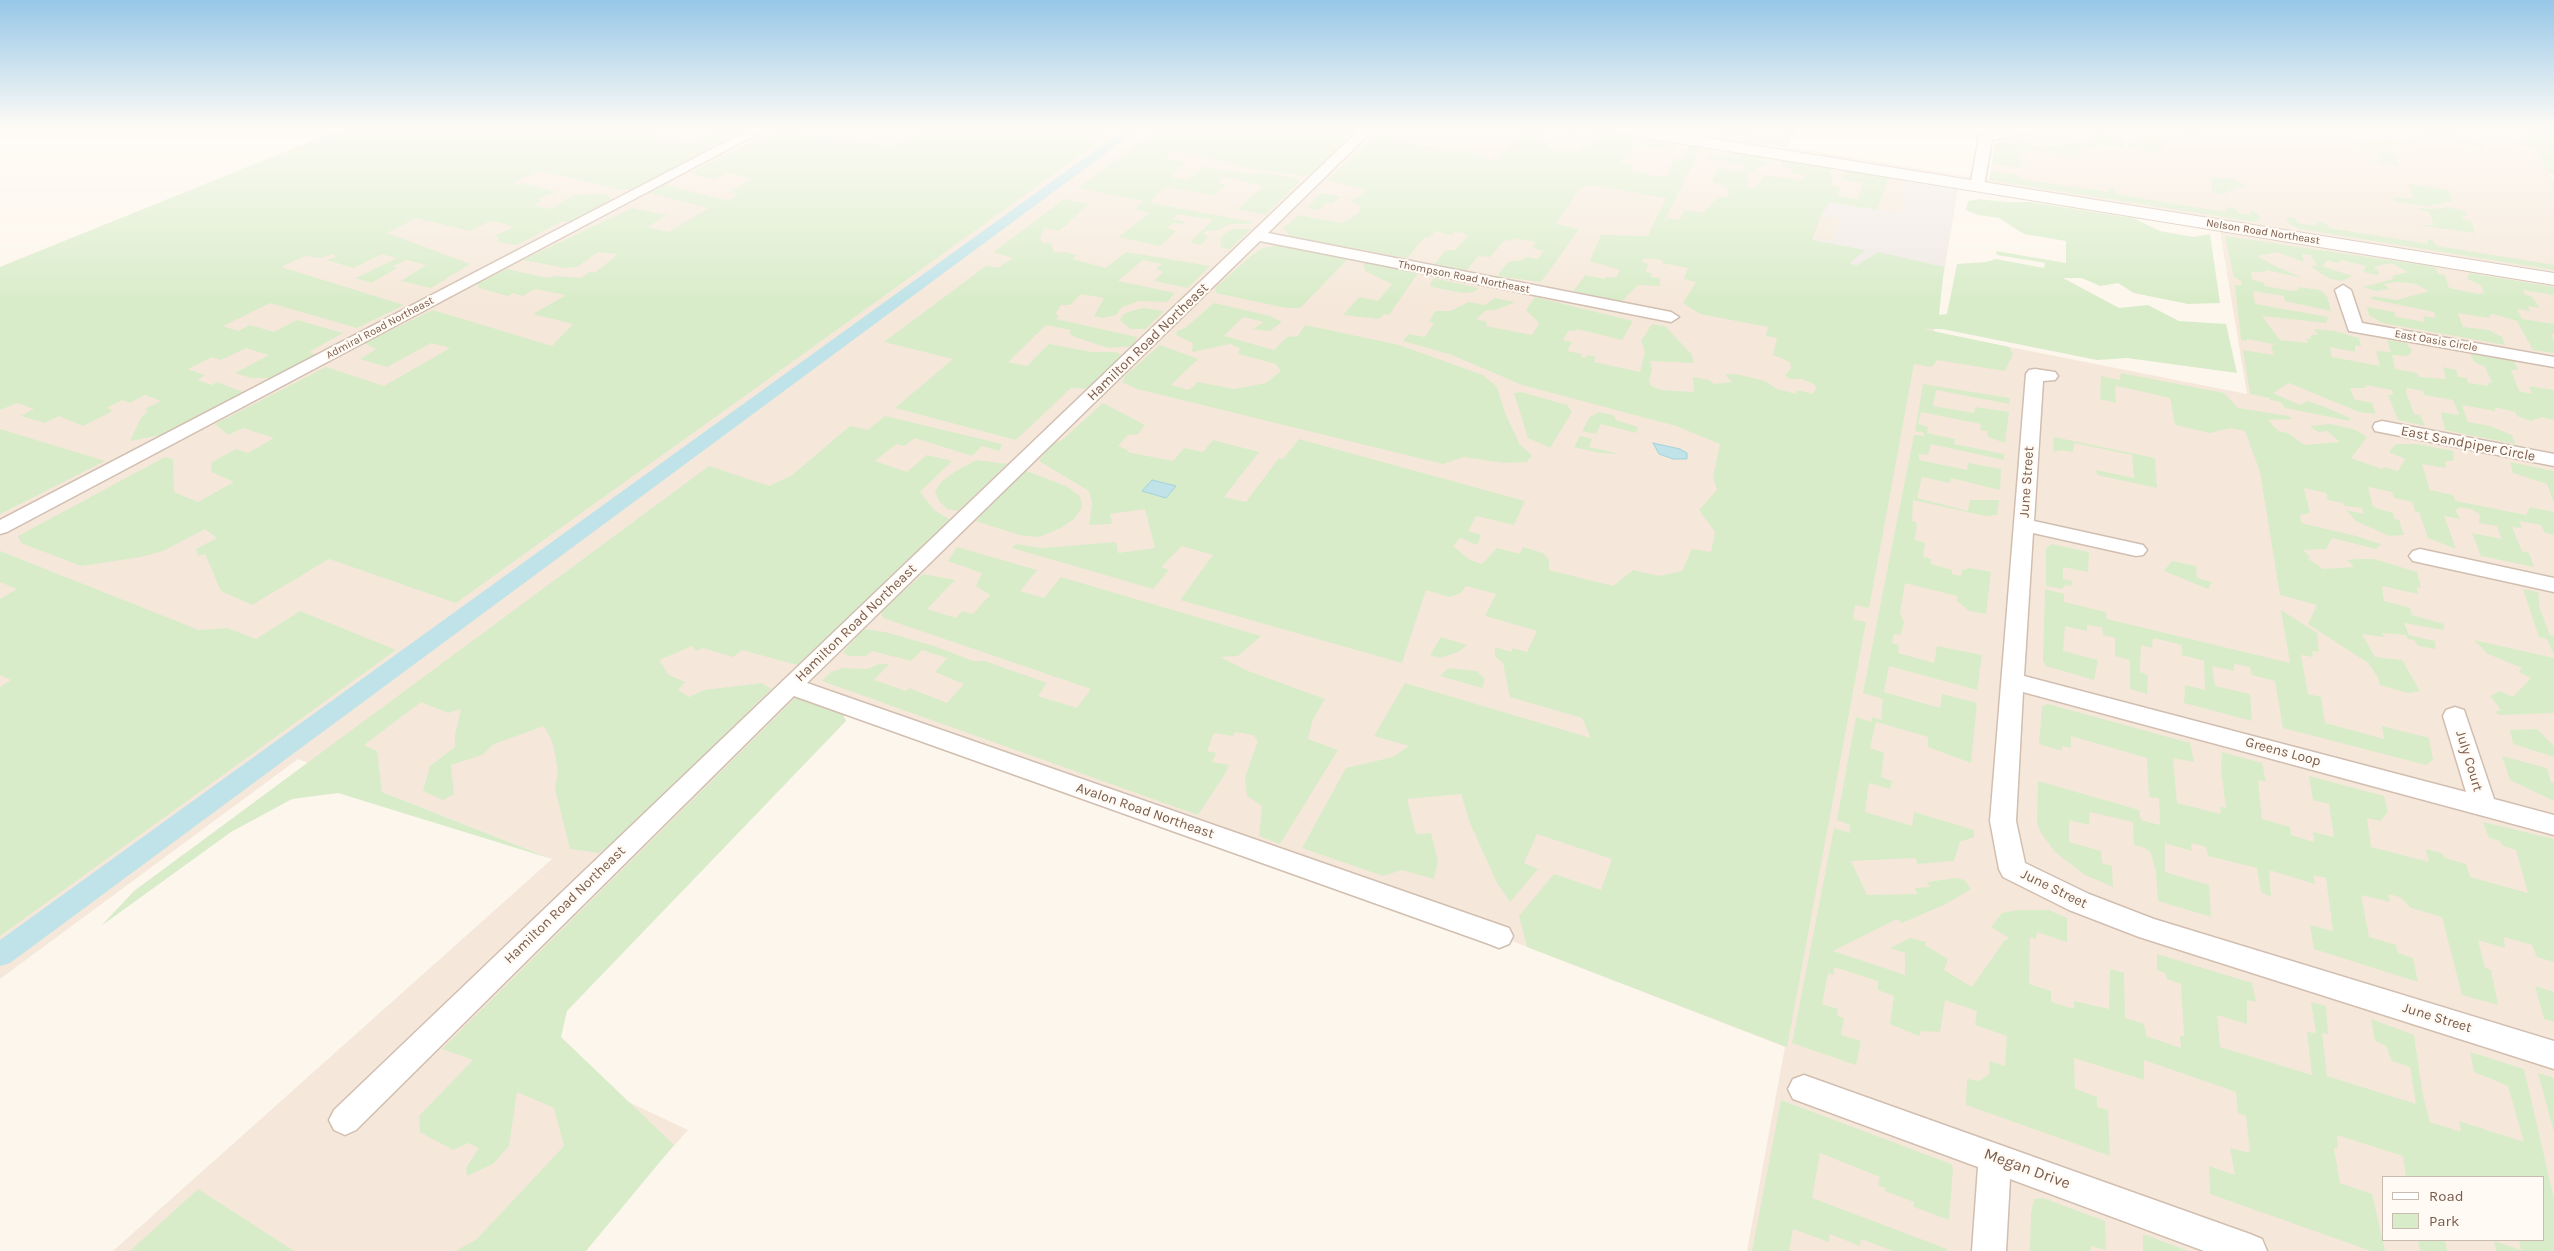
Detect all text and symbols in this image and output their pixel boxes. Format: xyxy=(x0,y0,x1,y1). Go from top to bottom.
street label: Nelson Road Northeast xyxy=(2205,216,2321,248)
street label: Thompson Road Northeast xyxy=(1397,258,1531,296)
street label: Hamilton Road Northeast xyxy=(1084,280,1212,404)
street label: Admiral Road Northeast xyxy=(324,294,436,362)
street label: East Oasis Circle xyxy=(2394,327,2478,355)
street label: East Sandpiper Circle xyxy=(2399,423,2537,465)
street label: June Street xyxy=(2016,446,2038,518)
street label: Hamilton Road Northeast xyxy=(792,561,920,685)
street label: July Court xyxy=(2452,728,2486,794)
street label: Greens Loop xyxy=(2243,734,2323,770)
street label: Avalon Road Northeast xyxy=(1074,779,1216,843)
street label: Hamilton Road Northeast xyxy=(501,843,629,967)
street label: June Street xyxy=(2018,866,2090,912)
street label: June Street xyxy=(2400,1000,2474,1036)
street label: Megan Drive xyxy=(1981,1145,2073,1193)
legend xyxy=(2382,1176,2544,1241)
text: Road xyxy=(2429,1187,2464,1205)
text: Park xyxy=(2429,1212,2459,1230)

